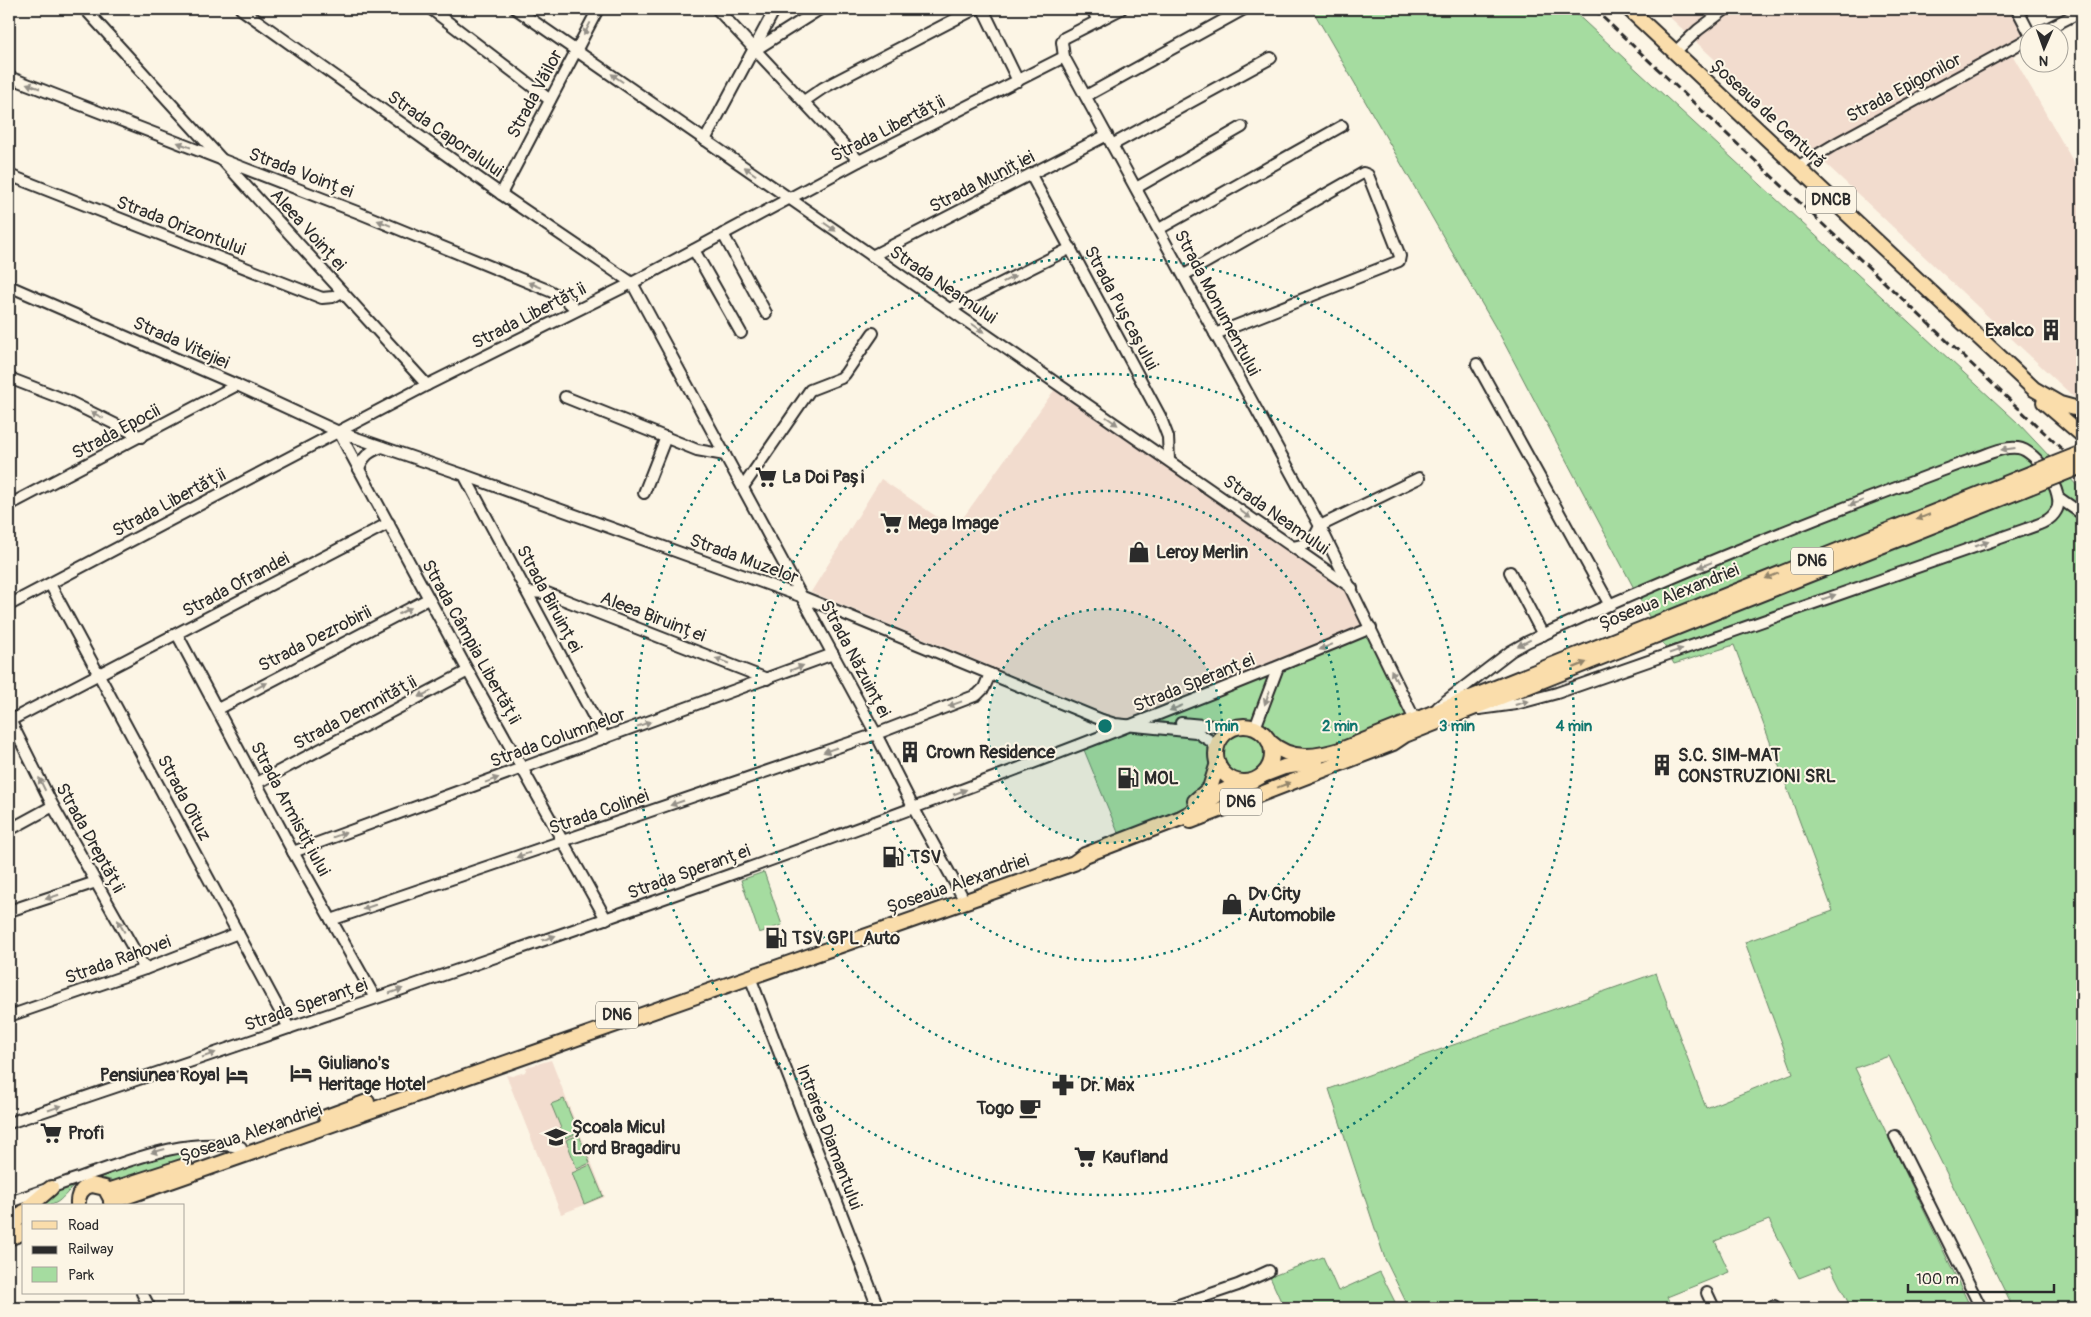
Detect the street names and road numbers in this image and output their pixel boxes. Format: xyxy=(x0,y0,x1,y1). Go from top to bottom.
street label: Strada Văilor xyxy=(502,45,568,142)
street label: Strada Epigonilor xyxy=(1843,48,1966,128)
street label: Șoseaua de Centură xyxy=(1705,54,1831,174)
street label: Strada Caporalului xyxy=(383,86,507,182)
street label: Strada Libertății xyxy=(827,90,949,168)
street label: Strada Voinței xyxy=(245,143,357,203)
street label: Strada Muniției xyxy=(925,146,1039,218)
street label: Aleea Voinței xyxy=(265,184,351,276)
road number: DNCB xyxy=(1806,186,1856,214)
street label: Strada Orizontului xyxy=(113,191,249,261)
street label: Strada Monumentului xyxy=(1169,226,1265,380)
street label: Strada Neamului xyxy=(885,241,1001,329)
street label: Strada Pușcașului xyxy=(1079,242,1163,374)
street label: Strada Libertății xyxy=(468,277,590,355)
street label: Strada Vitejiei xyxy=(129,312,233,374)
street label: Strada Epocii xyxy=(68,399,164,465)
street label: Strada Libertății xyxy=(108,464,230,542)
street label: Strada Neamului xyxy=(1218,470,1334,560)
street label: Strada Muzelor xyxy=(686,529,802,590)
street label: Strada Biruinței xyxy=(511,541,587,657)
street label: Strada Ofrandei xyxy=(179,547,293,623)
road number: DN6 xyxy=(1791,548,1833,574)
street label: Strada Câmpia Libertății xyxy=(416,556,526,728)
street label: Șoseaua Alexandriei xyxy=(1596,558,1742,636)
street label: Aleea Biruinței xyxy=(597,586,709,648)
street label: Strada Năzuinței xyxy=(814,596,896,722)
street label: Strada Dezrobirii xyxy=(255,601,375,677)
street label: Strada Speranței xyxy=(1130,648,1258,718)
street label: Strada Demnității xyxy=(289,671,421,755)
street label: Strada Columnelor xyxy=(487,703,629,773)
street label: Strada Armistițiului xyxy=(245,738,335,880)
street label: Strada Oituz xyxy=(152,751,216,845)
street label: Strada Dreptății xyxy=(50,779,130,897)
street label: Strada Colinei xyxy=(546,784,652,840)
road number: DN6 xyxy=(1220,789,1262,816)
street label: Strada Speranței xyxy=(625,839,753,905)
street label: Șoseaua Alexandriei xyxy=(884,849,1032,919)
street label: Strada Rahovei xyxy=(62,930,174,990)
street label: Strada Speranței xyxy=(241,973,371,1037)
road number: DN6 xyxy=(596,1002,638,1028)
street label: Intrarea Diamantului xyxy=(791,1061,867,1213)
street label: Șoseaua Alexandriei xyxy=(177,1098,325,1168)

